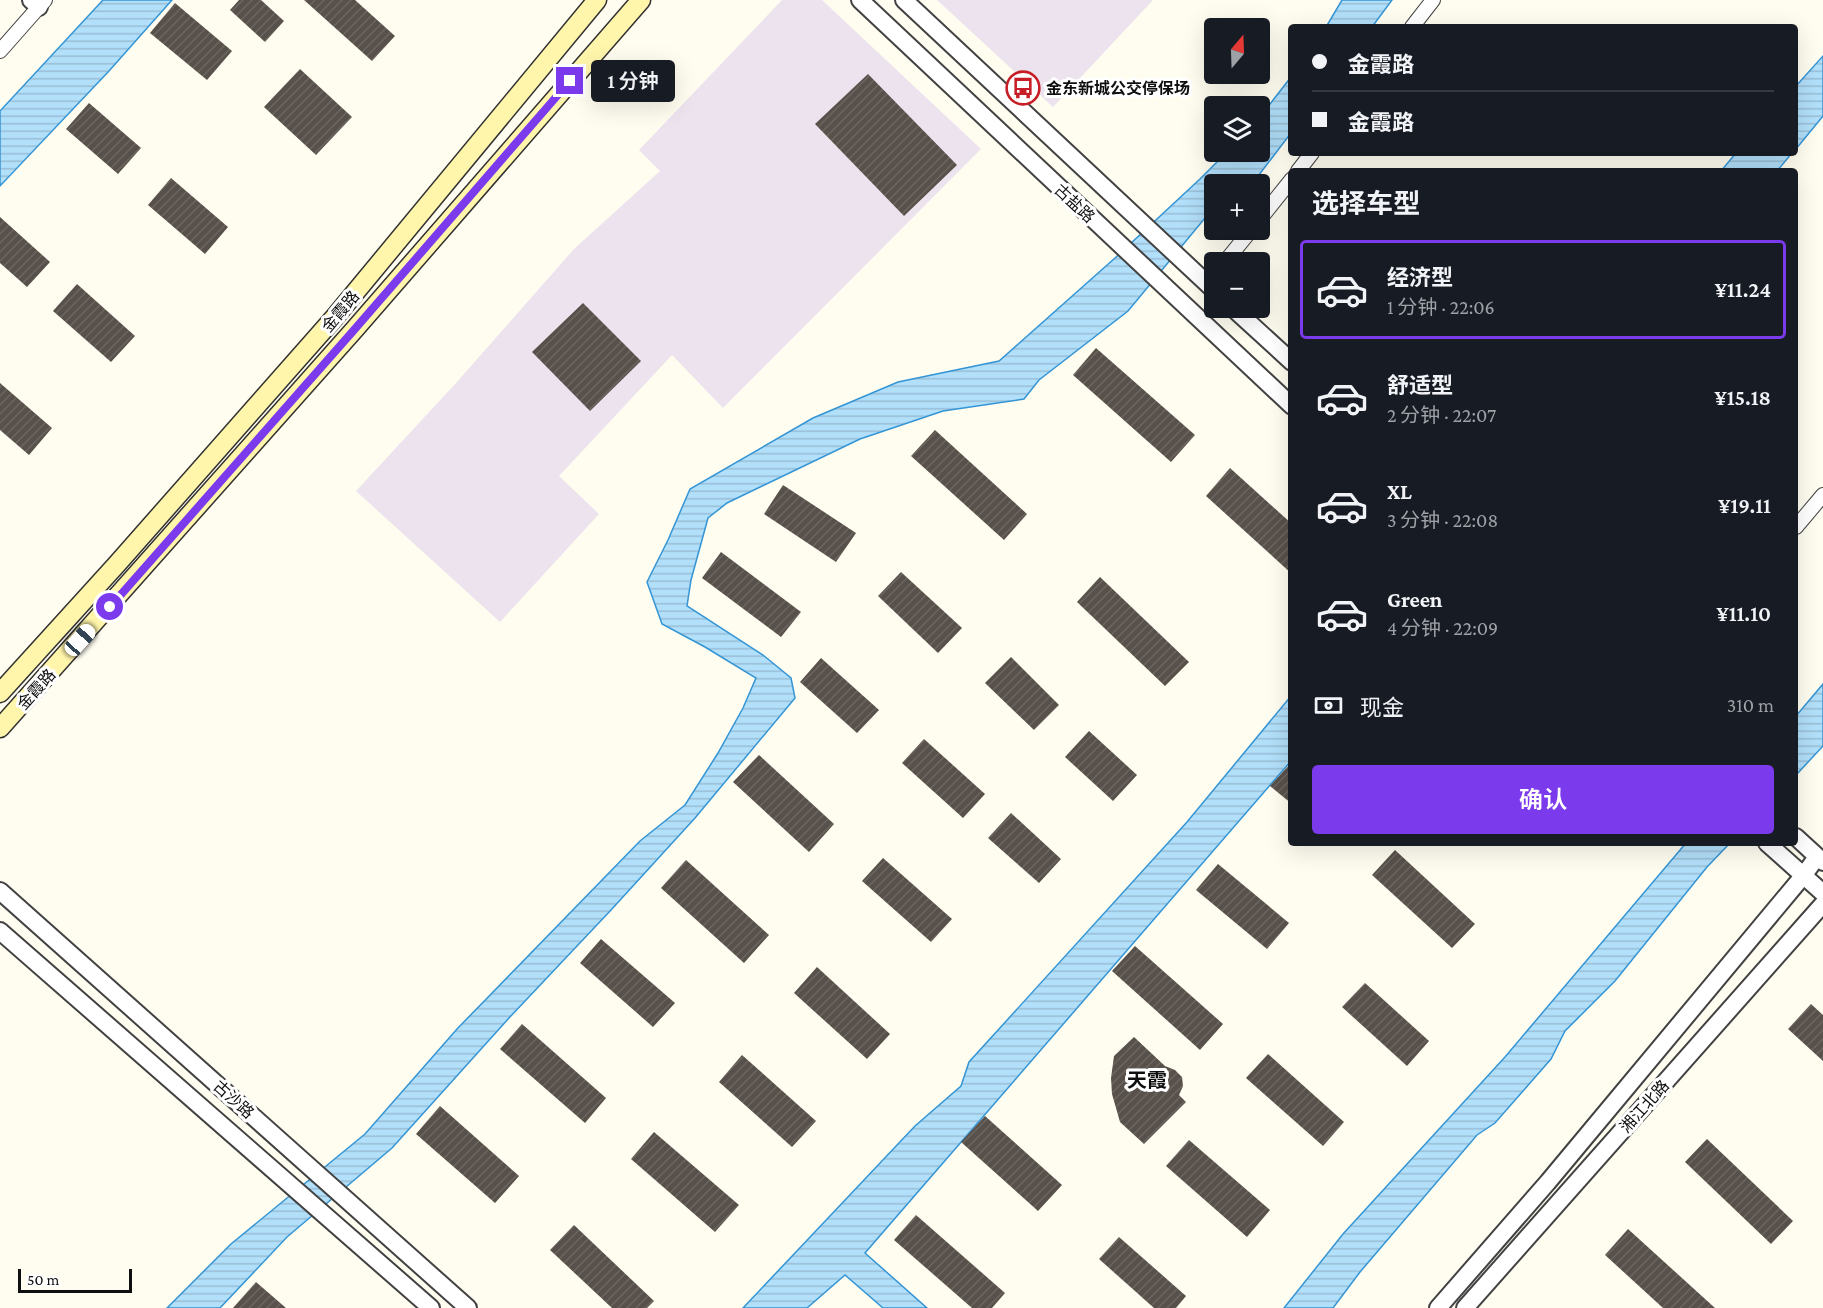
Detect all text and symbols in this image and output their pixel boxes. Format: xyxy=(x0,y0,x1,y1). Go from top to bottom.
north arrow xyxy=(1204,18,1270,84)
map controls xyxy=(1204,18,1270,318)
text: 金霞路 xyxy=(1348,52,1414,77)
callout: 1 分钟 xyxy=(591,60,675,102)
route end xyxy=(556,67,583,94)
text: 1 分钟 xyxy=(608,70,658,92)
bus stop icon: 金东新城公交停保场 xyxy=(1005,70,1041,106)
place label: 金东新城公交停保场 xyxy=(1046,79,1190,97)
button: layers xyxy=(1204,96,1270,162)
text: 金霞路 xyxy=(1348,110,1414,135)
button: + xyxy=(1204,174,1270,240)
street label: 古盐路 xyxy=(1051,181,1098,226)
text: 选择车型 xyxy=(1312,189,1420,219)
button: − xyxy=(1204,252,1270,318)
icon: car xyxy=(1315,263,1369,317)
text: 经济型 xyxy=(1387,265,1453,290)
text: ¥11.24 xyxy=(1715,277,1771,302)
street label: 金霞路 xyxy=(318,287,362,335)
text: 1 分钟 · 22:06 xyxy=(1387,296,1495,318)
icon: car xyxy=(1315,371,1369,425)
text: 舒适型 xyxy=(1387,373,1453,398)
text: ¥15.18 xyxy=(1714,385,1771,410)
text: 2 分钟 · 22:07 xyxy=(1387,404,1496,426)
icon: car xyxy=(1315,479,1369,533)
text: XL xyxy=(1387,479,1412,504)
text: ¥19.11 xyxy=(1718,493,1771,518)
text: 3 分钟 · 22:08 xyxy=(1387,509,1498,531)
icon: car xyxy=(1315,587,1369,641)
text: Green xyxy=(1387,587,1443,612)
route start xyxy=(96,593,123,620)
text: ¥11.10 xyxy=(1716,601,1771,626)
text: 4 分钟 · 22:09 xyxy=(1387,617,1498,639)
car xyxy=(61,621,99,659)
street label: 金霞路 xyxy=(14,666,59,713)
icon: cash xyxy=(1312,689,1345,722)
text: 310 m xyxy=(1727,694,1774,716)
text: 现金 xyxy=(1360,695,1404,720)
button: 确认 xyxy=(1312,765,1774,834)
district label: 天霞 xyxy=(1127,1069,1167,1091)
street label: 古沙路 xyxy=(210,1077,257,1122)
street label: 湘江北路 xyxy=(1617,1077,1672,1136)
scale bar xyxy=(18,1266,132,1294)
text: 50 m xyxy=(27,1271,59,1288)

